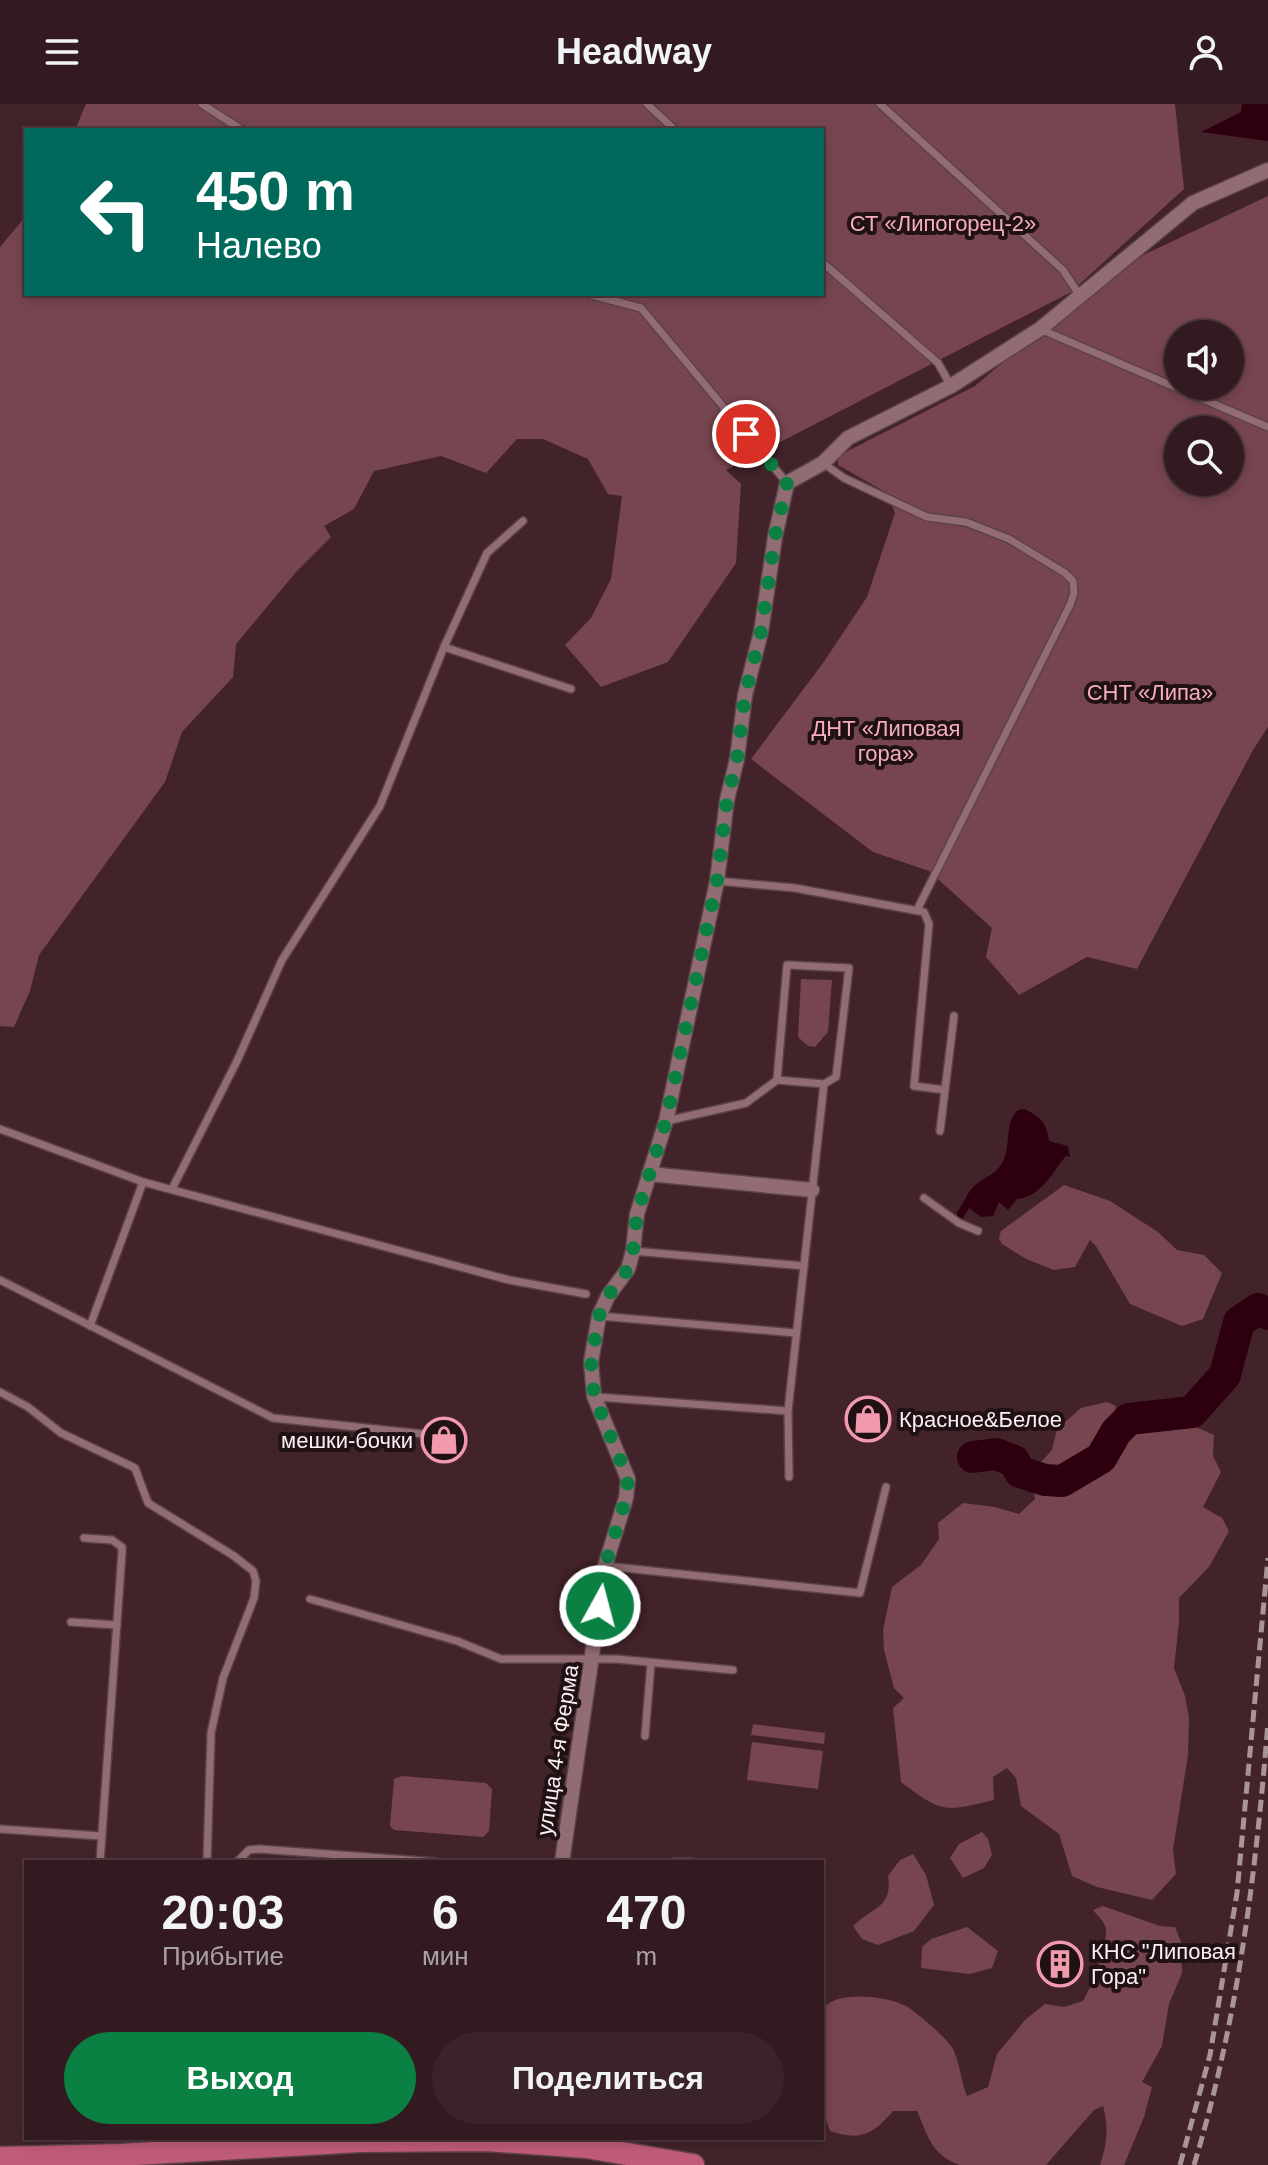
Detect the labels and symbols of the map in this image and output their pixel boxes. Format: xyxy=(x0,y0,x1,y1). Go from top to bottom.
park label: СТ «Липогорец-2» xyxy=(850,211,1036,236)
pin xyxy=(712,400,780,468)
park label: СНТ «Липа» xyxy=(1087,680,1213,705)
park label: ДНТ «Липовая гора» xyxy=(811,716,961,766)
shop icon: Красное&Белое xyxy=(844,1395,892,1443)
place label: Красное&Белое xyxy=(899,1407,1062,1432)
shop icon: мешки-бочки xyxy=(420,1416,468,1464)
place label: мешки-бочки xyxy=(281,1428,413,1453)
position arrow xyxy=(558,1564,642,1648)
street label: улица 4-я Ферма xyxy=(532,1662,583,1837)
place label: КНС "Липовая Гора" xyxy=(1091,1939,1236,1989)
building icon: КНС "Липовая Гора" xyxy=(1036,1940,1084,1988)

